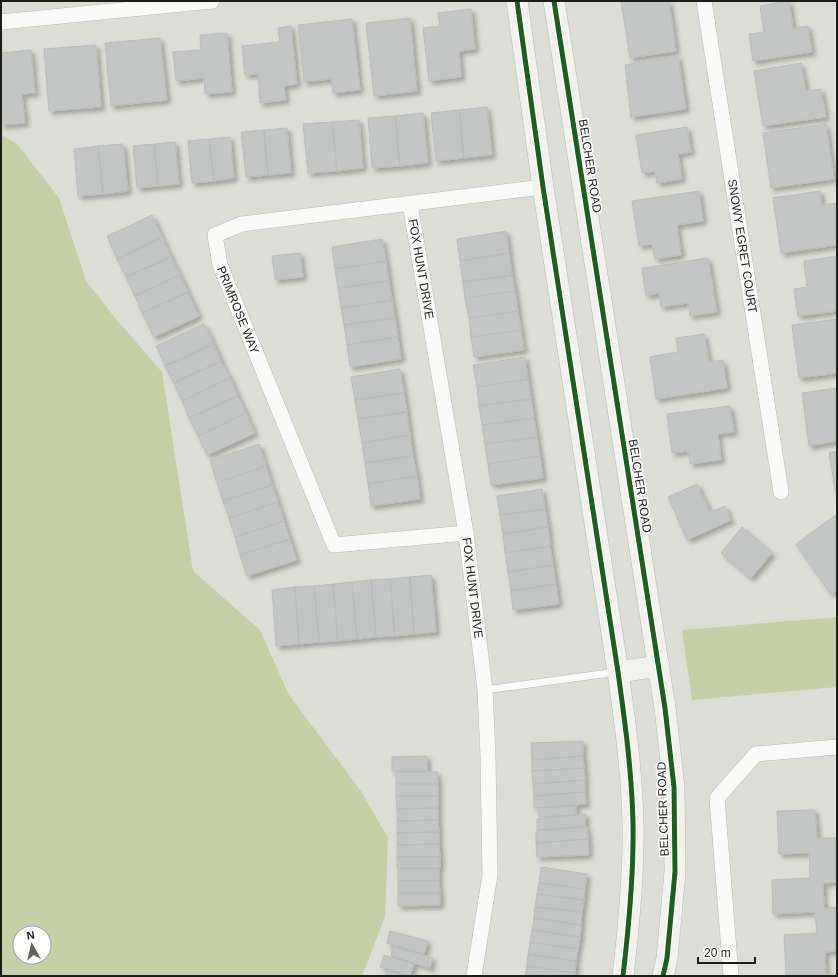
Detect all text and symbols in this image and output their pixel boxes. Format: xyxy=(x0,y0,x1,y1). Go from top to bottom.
street label: BELCHER ROAD xyxy=(576,118,604,214)
street label: SNOWY EGRET COURT xyxy=(725,178,760,315)
street label: FOX HUNT DRIVE xyxy=(406,218,436,320)
street label: PRIMROSE WAY xyxy=(214,264,262,356)
street label: BELCHER ROAD xyxy=(626,438,654,534)
street label: FOX HUNT DRIVE xyxy=(460,537,486,639)
street label: BELCHER ROAD xyxy=(654,761,672,857)
north arrow xyxy=(12,925,52,965)
text: N xyxy=(26,929,35,942)
scale bar xyxy=(698,939,755,965)
text: 20 m xyxy=(704,946,731,960)

